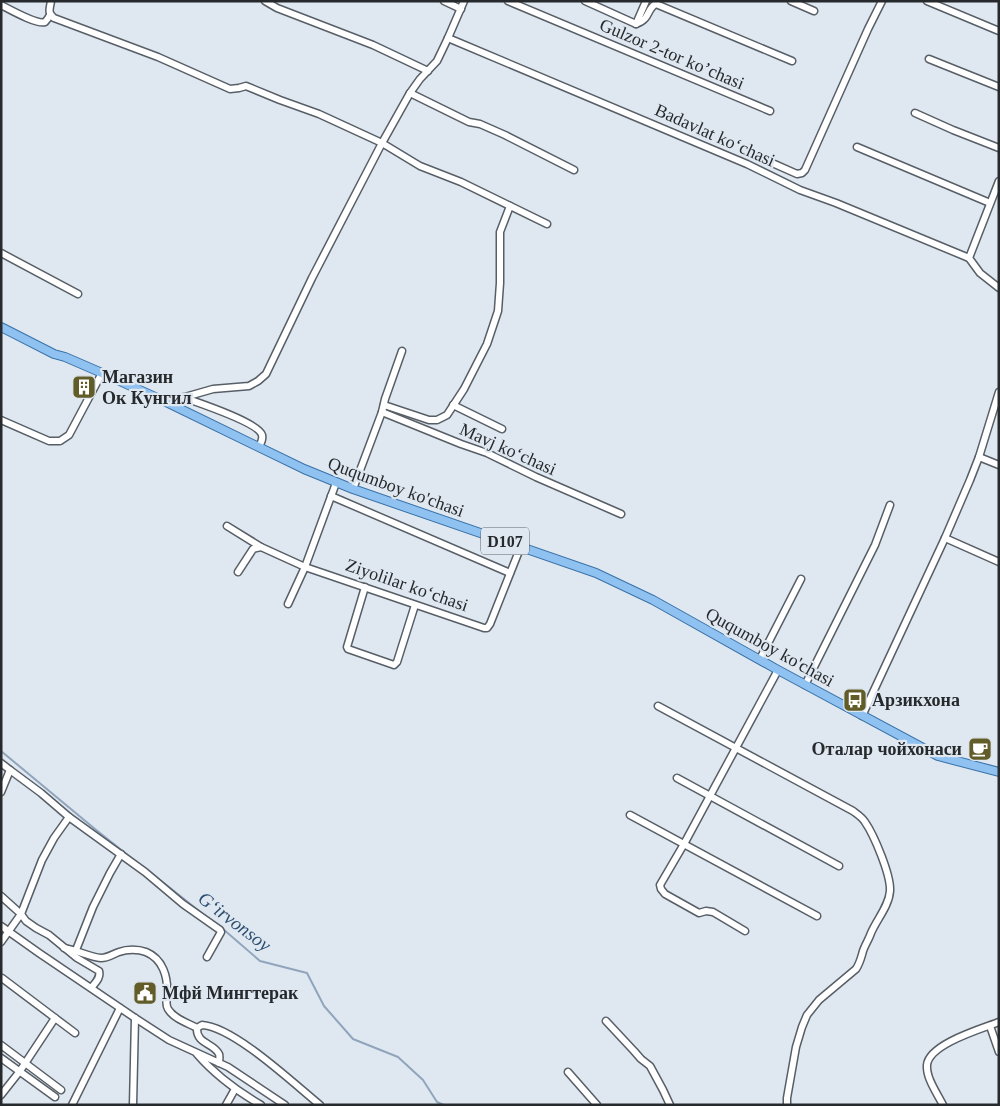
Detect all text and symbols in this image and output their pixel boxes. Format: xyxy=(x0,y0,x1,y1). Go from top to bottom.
street label: Gulzor 2-tor koʼchasi xyxy=(597,15,747,93)
street label: Badavlat koʻchasi xyxy=(652,100,778,170)
place label: Магазин Ок Кунгил xyxy=(102,367,192,408)
building icon: Магазин Ок Кунгил xyxy=(71,374,97,400)
street label: Mavj koʻchasi xyxy=(457,419,559,479)
street label: Ququmboy ko'chasi xyxy=(325,453,467,521)
road number: D107 xyxy=(481,528,529,554)
street label: Ziyolilar koʻchasi xyxy=(343,555,471,615)
street label: Ququmboy ko'chasi xyxy=(702,603,838,691)
bus stop icon: Арзикхона xyxy=(842,687,868,713)
place label: Арзикхона xyxy=(872,690,960,710)
cafe icon: Оталар чойхонаси xyxy=(967,736,993,762)
place label: Оталар чойхонаси xyxy=(812,739,962,759)
water label: G‘irvonsoy xyxy=(194,887,276,956)
public building icon: Мфй Мингтерак xyxy=(132,980,158,1006)
place label: Мфй Мингтерак xyxy=(162,983,299,1003)

